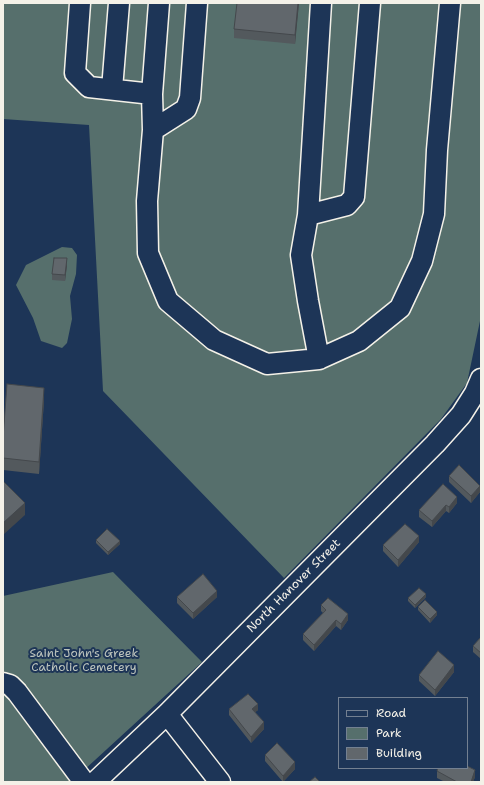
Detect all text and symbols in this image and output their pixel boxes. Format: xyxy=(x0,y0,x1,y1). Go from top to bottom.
street label: North Hanover Street xyxy=(244,536,344,636)
park label: Saint John's Greek Catholic Cemetery xyxy=(30,647,138,675)
legend xyxy=(338,697,468,769)
text: Road xyxy=(376,705,406,721)
text: Park xyxy=(376,725,402,741)
text: Building xyxy=(376,745,422,761)

